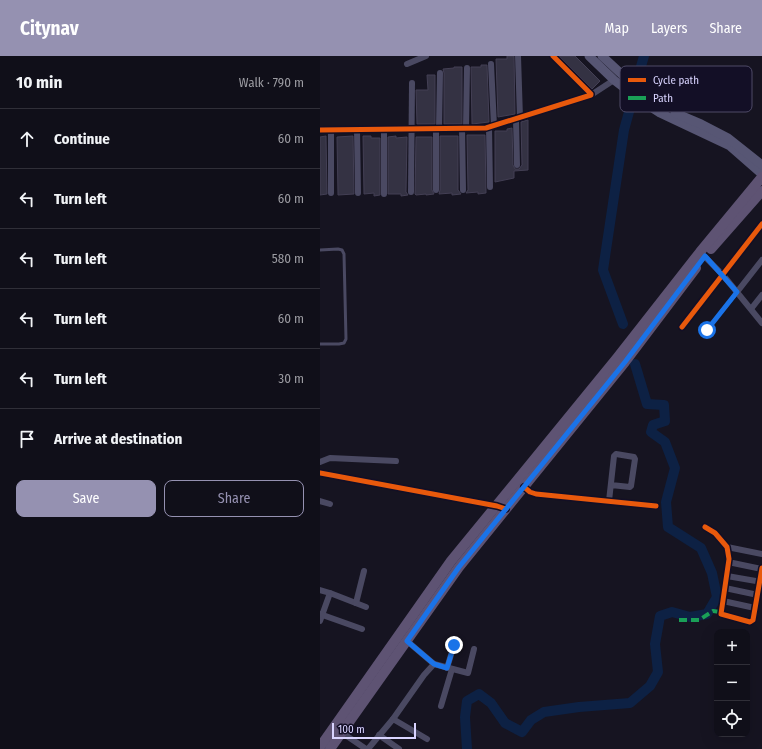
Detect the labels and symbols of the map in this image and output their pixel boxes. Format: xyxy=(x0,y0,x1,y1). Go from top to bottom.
legend xyxy=(620,66,752,112)
text: Cycle path xyxy=(653,74,699,87)
text: Path xyxy=(653,92,673,105)
route start xyxy=(698,321,716,339)
route end xyxy=(445,636,463,654)
scale bar xyxy=(332,721,416,740)

